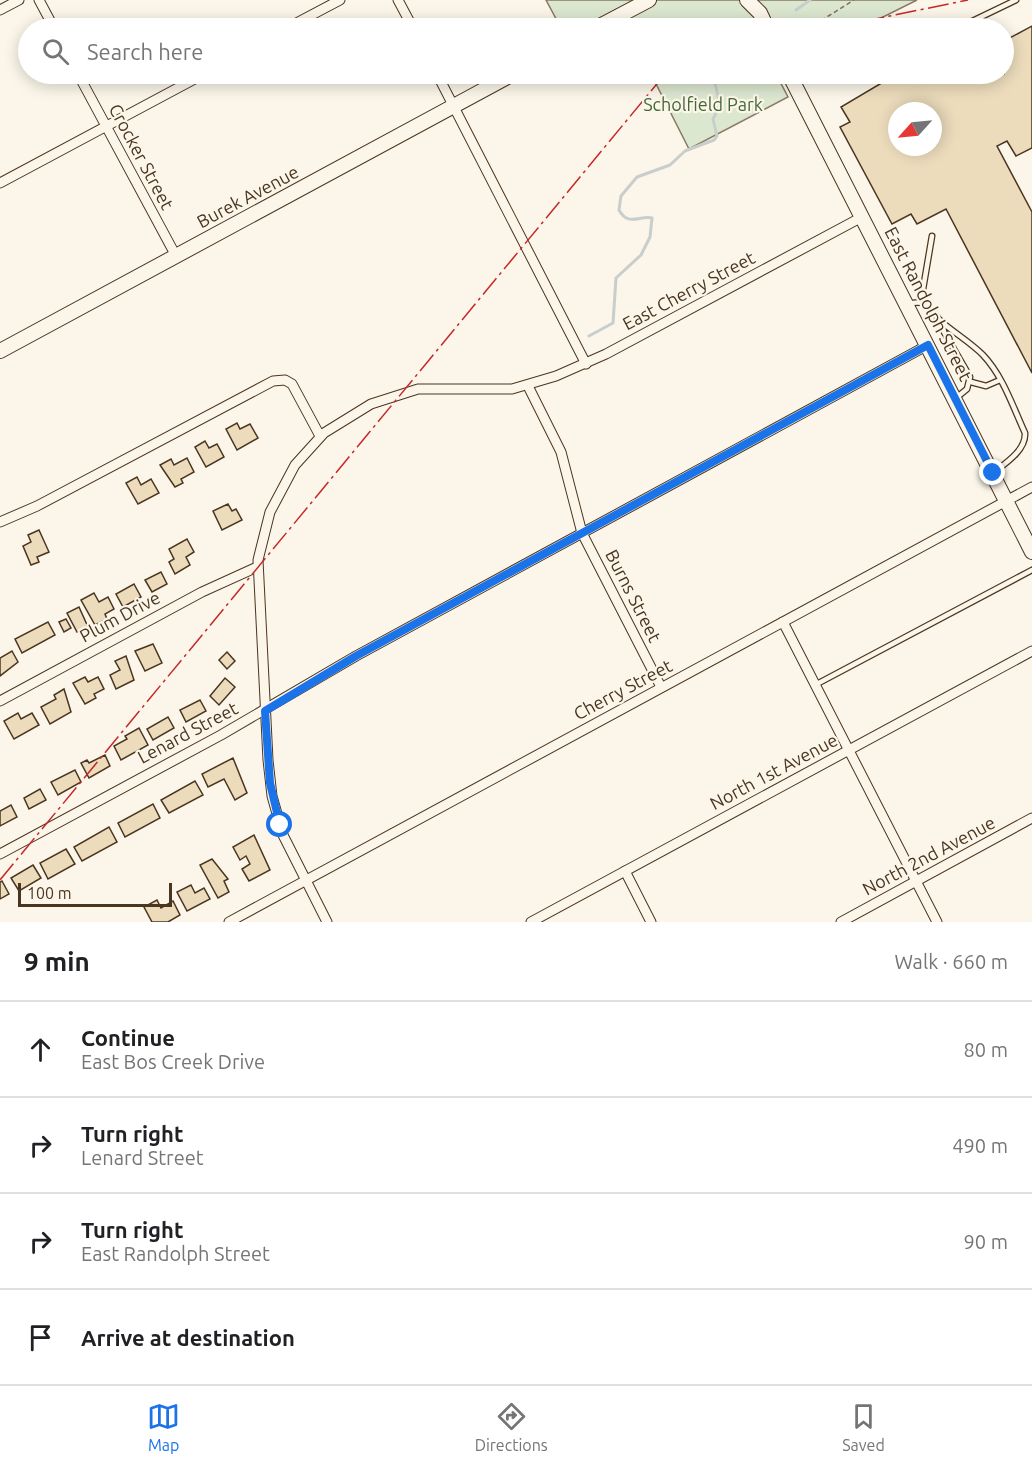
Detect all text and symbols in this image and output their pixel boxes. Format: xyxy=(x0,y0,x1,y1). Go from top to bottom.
search box xyxy=(18,18,1014,84)
icon: search xyxy=(39,35,72,68)
text: Search here xyxy=(87,39,203,64)
park label: Scholfield Park xyxy=(643,94,763,114)
street label: Crocker Street xyxy=(106,100,178,213)
north arrow xyxy=(888,102,942,156)
street label: Burek Avenue xyxy=(193,161,302,231)
street label: East Randolph Street xyxy=(881,223,976,384)
street label: East Cherry Street xyxy=(619,247,758,333)
route end xyxy=(979,459,1005,485)
street label: Burns Street xyxy=(602,546,666,645)
street label: Plum Drive xyxy=(76,587,163,646)
street label: Cherry Street xyxy=(570,655,675,723)
street label: Lenard Street xyxy=(134,697,241,767)
street label: North 1st Avenue xyxy=(706,729,841,813)
route start xyxy=(266,811,292,837)
street label: North 2nd Avenue xyxy=(859,812,998,899)
scale bar xyxy=(18,880,172,908)
text: 100 m xyxy=(27,884,72,902)
text: 9 min xyxy=(24,947,90,976)
text: Walk · 660 m xyxy=(895,950,1008,973)
text: Continue xyxy=(81,1025,175,1050)
icon: ahead xyxy=(24,1033,57,1066)
text: 80 m xyxy=(964,1038,1008,1061)
text: East Bos Creek Drive xyxy=(81,1050,265,1073)
text: Turn right xyxy=(81,1121,183,1146)
icon: right xyxy=(24,1129,57,1162)
text: 490 m xyxy=(952,1134,1008,1157)
text: Lenard Street xyxy=(81,1146,204,1169)
text: Turn right xyxy=(81,1217,183,1242)
icon: right xyxy=(24,1225,57,1258)
text: 90 m xyxy=(964,1230,1008,1253)
text: East Randolph Street xyxy=(81,1242,270,1265)
icon: arrive xyxy=(24,1321,57,1354)
text: Arrive at destination xyxy=(81,1325,295,1350)
tab: Map xyxy=(147,1400,180,1454)
tab: Directions xyxy=(475,1400,548,1454)
tab: Saved xyxy=(842,1400,885,1454)

